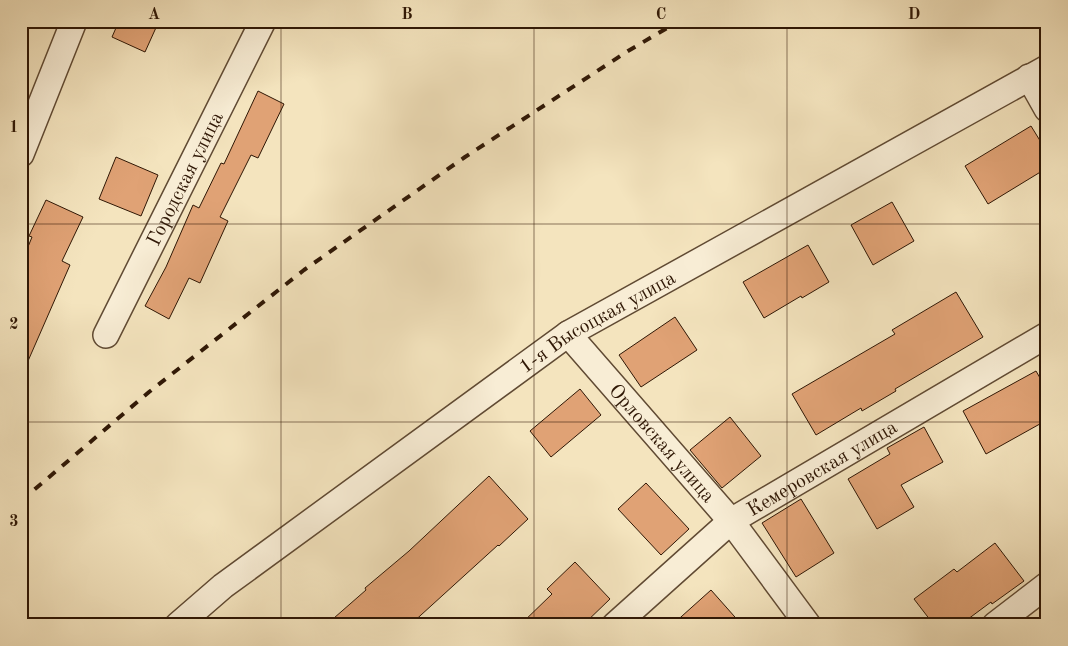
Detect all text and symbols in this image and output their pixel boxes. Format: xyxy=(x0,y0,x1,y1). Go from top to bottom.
text: A xyxy=(148,7,160,23)
text: B xyxy=(401,7,413,23)
text: C xyxy=(656,7,666,23)
text: D xyxy=(908,7,920,23)
street label: Городская улица xyxy=(144,109,228,250)
text: 1 xyxy=(9,120,19,136)
street label: 1-я Высоцкая улица xyxy=(516,268,679,378)
text: 2 xyxy=(9,317,19,333)
street label: Орловская улица xyxy=(604,381,718,507)
street label: Кемеровская улица xyxy=(744,417,901,521)
text: 3 xyxy=(9,514,19,530)

